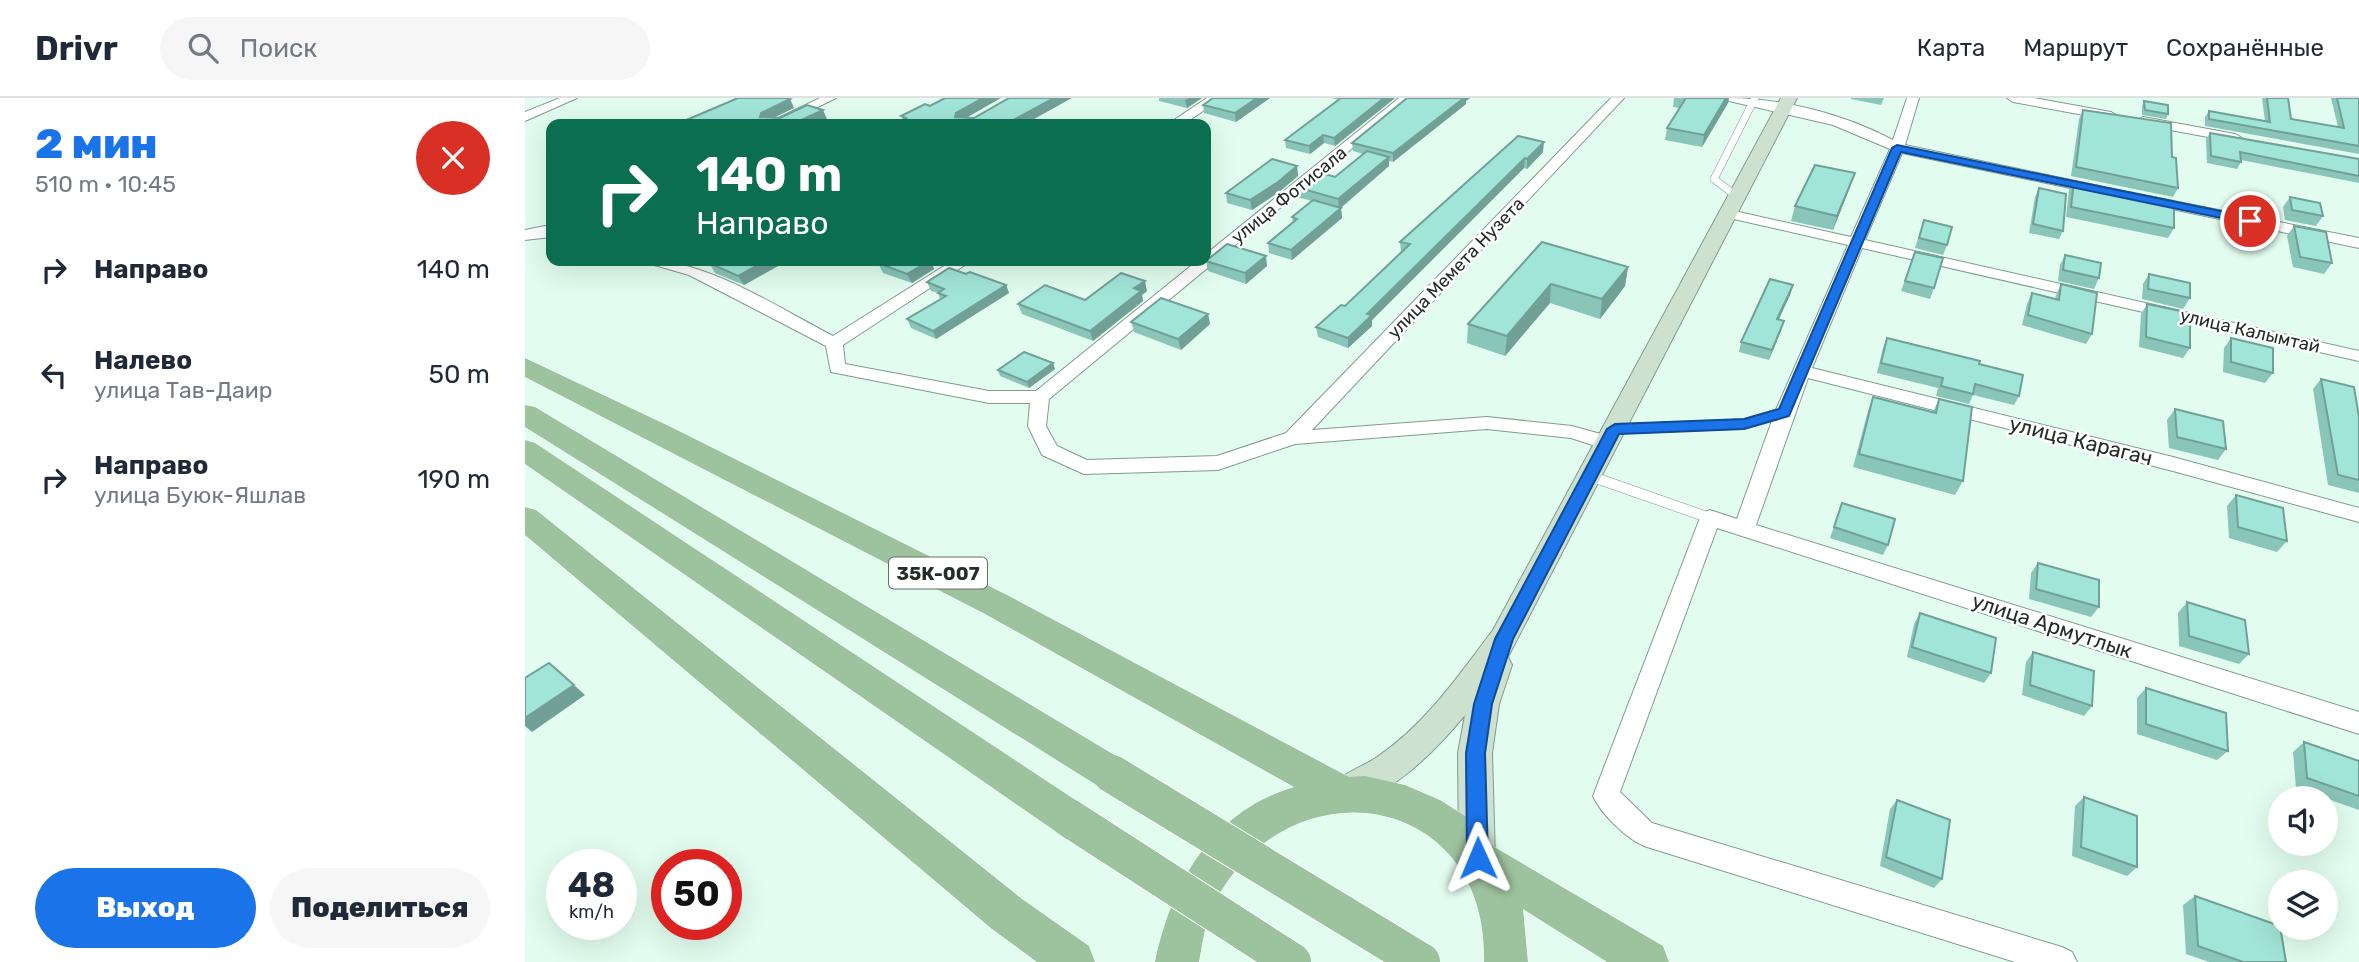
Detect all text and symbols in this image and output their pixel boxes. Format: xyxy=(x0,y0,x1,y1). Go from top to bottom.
search box xyxy=(160,17,650,80)
text: Drivr xyxy=(35,29,118,68)
icon: search xyxy=(184,29,222,67)
text: Поиск xyxy=(240,33,317,64)
text: Карта xyxy=(1917,34,1985,62)
text: Маршрут xyxy=(2023,34,2128,62)
text: Сохранённые xyxy=(2166,34,2324,62)
text: 2 мин xyxy=(35,119,158,169)
button: close xyxy=(416,121,490,195)
street label: улица Фотисала xyxy=(1227,142,1351,248)
text: 140 m xyxy=(696,145,842,203)
icon: right xyxy=(581,147,672,238)
text: 510 m · 10:45 xyxy=(35,170,176,198)
pin xyxy=(2220,191,2280,251)
street label: улица Мемета Нузета xyxy=(1383,193,1529,343)
icon: arrive xyxy=(2231,202,2269,240)
text: Направо xyxy=(696,204,829,242)
icon: right xyxy=(35,251,73,289)
text: Направо xyxy=(94,254,208,285)
text: 140 m xyxy=(417,254,490,285)
street label: улица Калымтай xyxy=(2178,304,2322,358)
text: Налево xyxy=(94,345,192,376)
icon: left xyxy=(35,356,73,394)
text: 50 m xyxy=(429,359,490,390)
text: улица Тав-Даир xyxy=(94,376,273,404)
street label: улица Карагач xyxy=(2007,411,2155,470)
text: Направо xyxy=(94,450,208,481)
icon: right xyxy=(35,461,73,499)
text: 190 m xyxy=(417,464,490,495)
text: улица Буюк-Яшлав xyxy=(94,481,306,509)
road number: 35К-007 xyxy=(889,558,987,588)
street label: улица Армутлык xyxy=(1969,588,2135,663)
map controls xyxy=(2268,786,2338,940)
button: sound xyxy=(2268,786,2338,856)
position arrow xyxy=(1441,821,1515,895)
speed limit sign: 50 xyxy=(651,849,742,940)
text: 48 xyxy=(568,864,615,906)
button: Выход xyxy=(35,868,256,948)
button: Поделиться xyxy=(270,868,490,948)
button: layers xyxy=(2268,870,2338,940)
text: km/h xyxy=(569,901,614,923)

